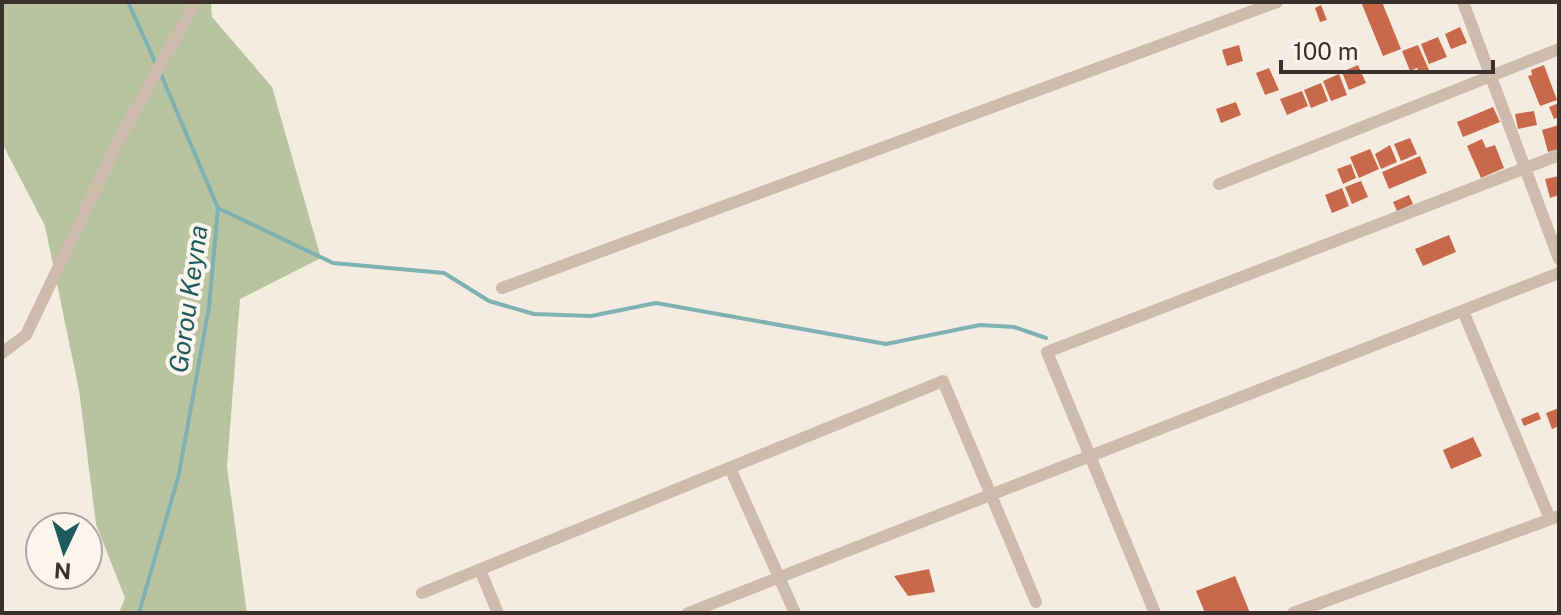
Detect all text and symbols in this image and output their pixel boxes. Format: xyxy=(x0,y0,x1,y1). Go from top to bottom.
scale bar xyxy=(1281,24,1493,74)
text: 100 m xyxy=(1293,37,1359,65)
water label: Gorou Keyna xyxy=(162,223,214,375)
north arrow xyxy=(24,511,104,591)
text: N xyxy=(53,557,72,585)

